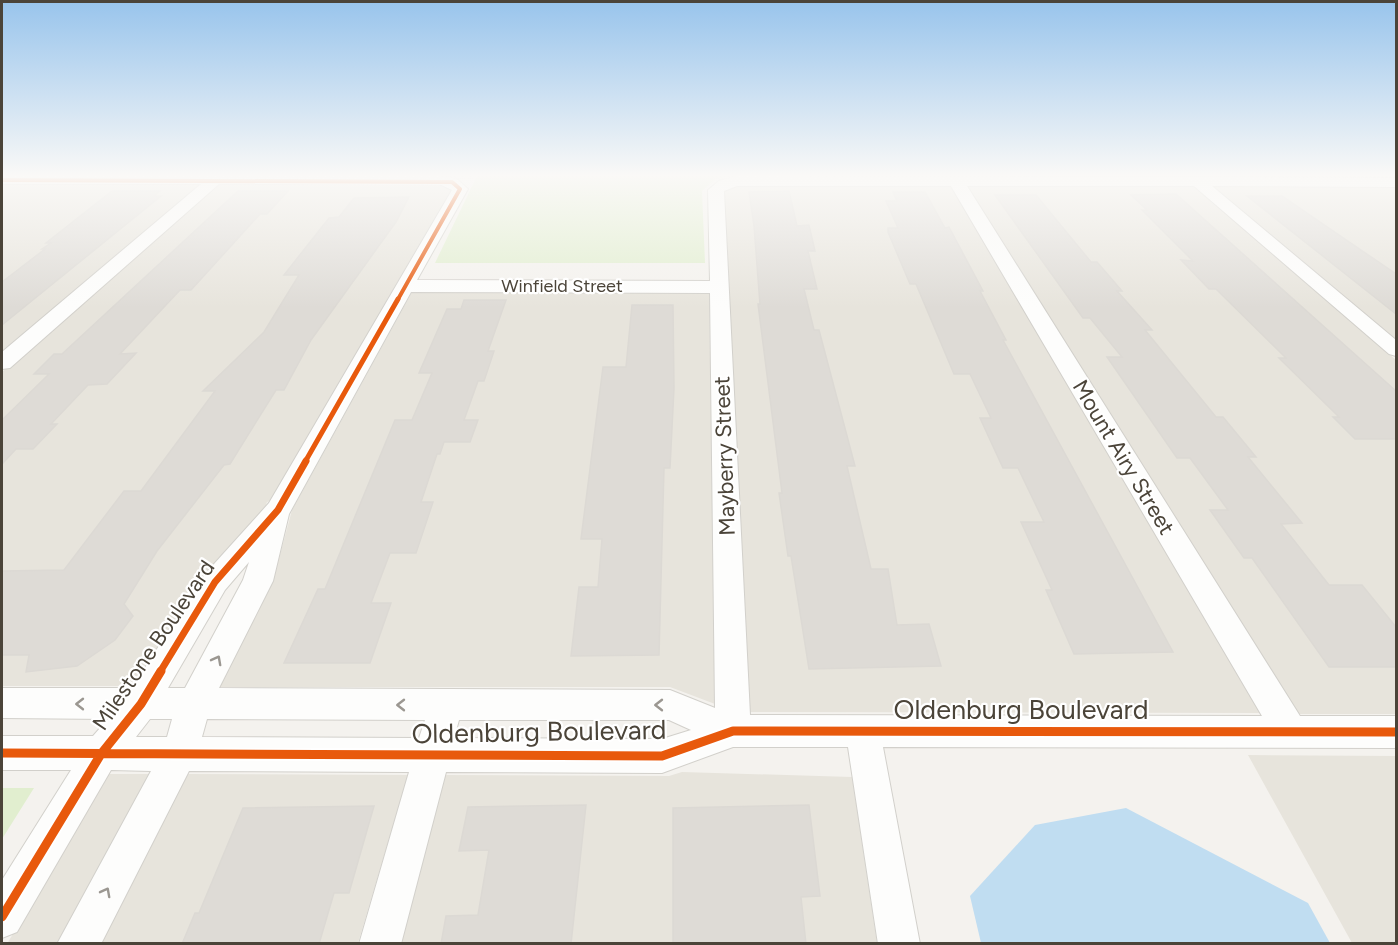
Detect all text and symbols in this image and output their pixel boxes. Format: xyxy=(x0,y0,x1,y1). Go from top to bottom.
street label: Winfield Street xyxy=(501,275,623,297)
street label: Mount Airy Street xyxy=(1067,375,1180,540)
street label: Mayberry Street xyxy=(708,376,741,536)
street label: Milestone Boulevard xyxy=(86,555,220,735)
one-way arrow xyxy=(210,656,221,666)
street label: Oldenburg Boulevard xyxy=(893,693,1149,726)
one-way arrow xyxy=(76,698,85,710)
one-way arrow xyxy=(397,699,406,711)
one-way arrow xyxy=(655,699,664,711)
street label: Oldenburg Boulevard xyxy=(411,713,667,750)
one-way arrow xyxy=(99,888,110,898)

